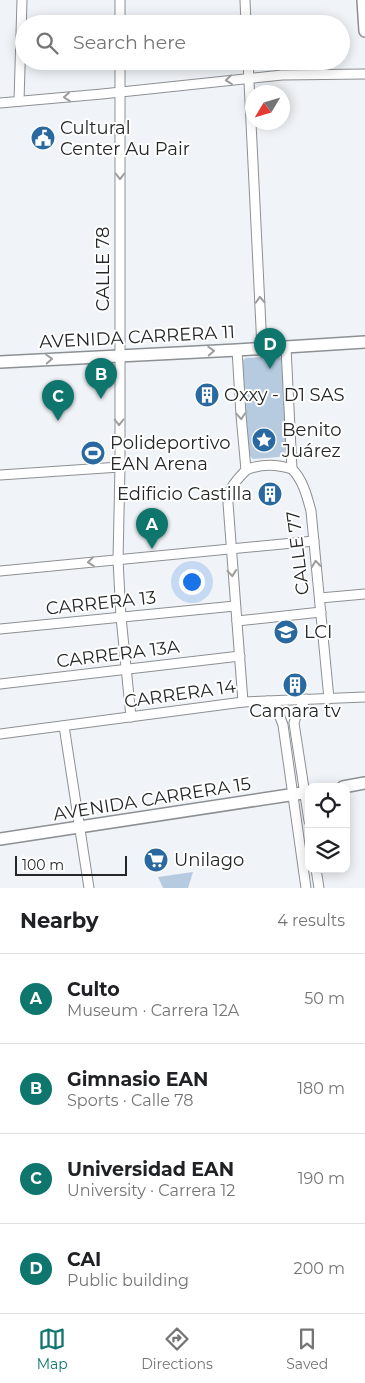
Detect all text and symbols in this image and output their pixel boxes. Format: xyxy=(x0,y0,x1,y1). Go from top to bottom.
search box xyxy=(15,15,350,70)
icon: search xyxy=(33,29,61,57)
text: Search here xyxy=(73,31,186,54)
one-way arrow xyxy=(225,74,233,85)
north arrow xyxy=(245,85,290,130)
one-way arrow xyxy=(63,91,71,102)
place label: Cultural Center Au Pair xyxy=(60,117,190,160)
public building icon: Cultural Center Au Pair xyxy=(30,125,56,151)
one-way arrow xyxy=(115,172,125,180)
street label: CALLE 78 xyxy=(92,226,114,312)
one-way arrow xyxy=(255,295,265,303)
street label: AVENIDA CARRERA 11 xyxy=(39,321,235,353)
pin: D xyxy=(254,328,286,369)
one-way arrow xyxy=(207,346,215,357)
one-way arrow xyxy=(45,354,53,365)
pin: B xyxy=(85,358,117,399)
pin: C xyxy=(42,380,74,421)
building icon: Oxxy - D1 SAS xyxy=(194,382,220,408)
place label: Oxxy - D1 SAS xyxy=(224,384,345,406)
one-way arrow xyxy=(235,412,246,420)
one-way arrow xyxy=(114,418,124,426)
place label: Benito Juárez xyxy=(281,419,342,462)
place icon: Benito Juárez xyxy=(251,427,277,453)
place label: Polideportivo EAN Arena xyxy=(110,432,231,475)
sports icon: Polideportivo EAN Arena xyxy=(80,440,106,466)
building icon: Edificio Castilla xyxy=(257,481,283,507)
place label: Edificio Castilla xyxy=(117,483,252,505)
pin: A xyxy=(136,508,168,549)
street label: CALLE 77 xyxy=(282,510,314,596)
one-way arrow xyxy=(87,556,95,567)
one-way arrow xyxy=(311,559,322,567)
your location xyxy=(179,569,205,595)
one-way arrow xyxy=(227,569,238,577)
street label: CARRERA 13 xyxy=(45,586,157,620)
school or university icon: LCI xyxy=(273,619,299,645)
place label: LCI xyxy=(304,621,333,643)
street label: CARRERA 13A xyxy=(55,636,181,672)
building icon: Camara tv xyxy=(282,672,308,698)
street label: CARRERA 14 xyxy=(123,675,237,713)
place label: Camara tv xyxy=(249,700,341,722)
street label: AVENIDA CARRERA 15 xyxy=(52,773,252,825)
map controls xyxy=(305,783,350,873)
button: locate xyxy=(305,783,350,828)
button: layers xyxy=(305,828,350,873)
supermarket icon: Unilago xyxy=(143,847,169,873)
place label: Unilago xyxy=(174,849,244,871)
scale bar xyxy=(15,853,128,876)
text: 100 m xyxy=(22,856,64,874)
text: Nearby xyxy=(20,908,99,933)
text: 4 results xyxy=(277,911,345,930)
text: Culto xyxy=(67,978,120,1001)
text: A xyxy=(30,989,42,1008)
text: 50 m xyxy=(304,989,345,1008)
text: Museum · Carrera 12A xyxy=(67,1001,239,1020)
text: Gimnasio EAN xyxy=(67,1068,208,1091)
text: B xyxy=(30,1079,42,1098)
text: 180 m xyxy=(297,1079,345,1098)
text: Sports · Calle 78 xyxy=(67,1091,194,1110)
text: Universidad EAN xyxy=(67,1158,234,1181)
text: C xyxy=(30,1169,42,1188)
text: 190 m xyxy=(298,1169,345,1188)
text: University · Carrera 12 xyxy=(67,1181,235,1200)
text: CAI xyxy=(67,1248,101,1271)
text: D xyxy=(29,1259,43,1278)
text: 200 m xyxy=(294,1259,345,1278)
text: Public building xyxy=(67,1271,189,1290)
tab: Map xyxy=(37,1325,68,1373)
tab: Directions xyxy=(141,1325,213,1373)
tab: Saved xyxy=(286,1325,328,1373)

